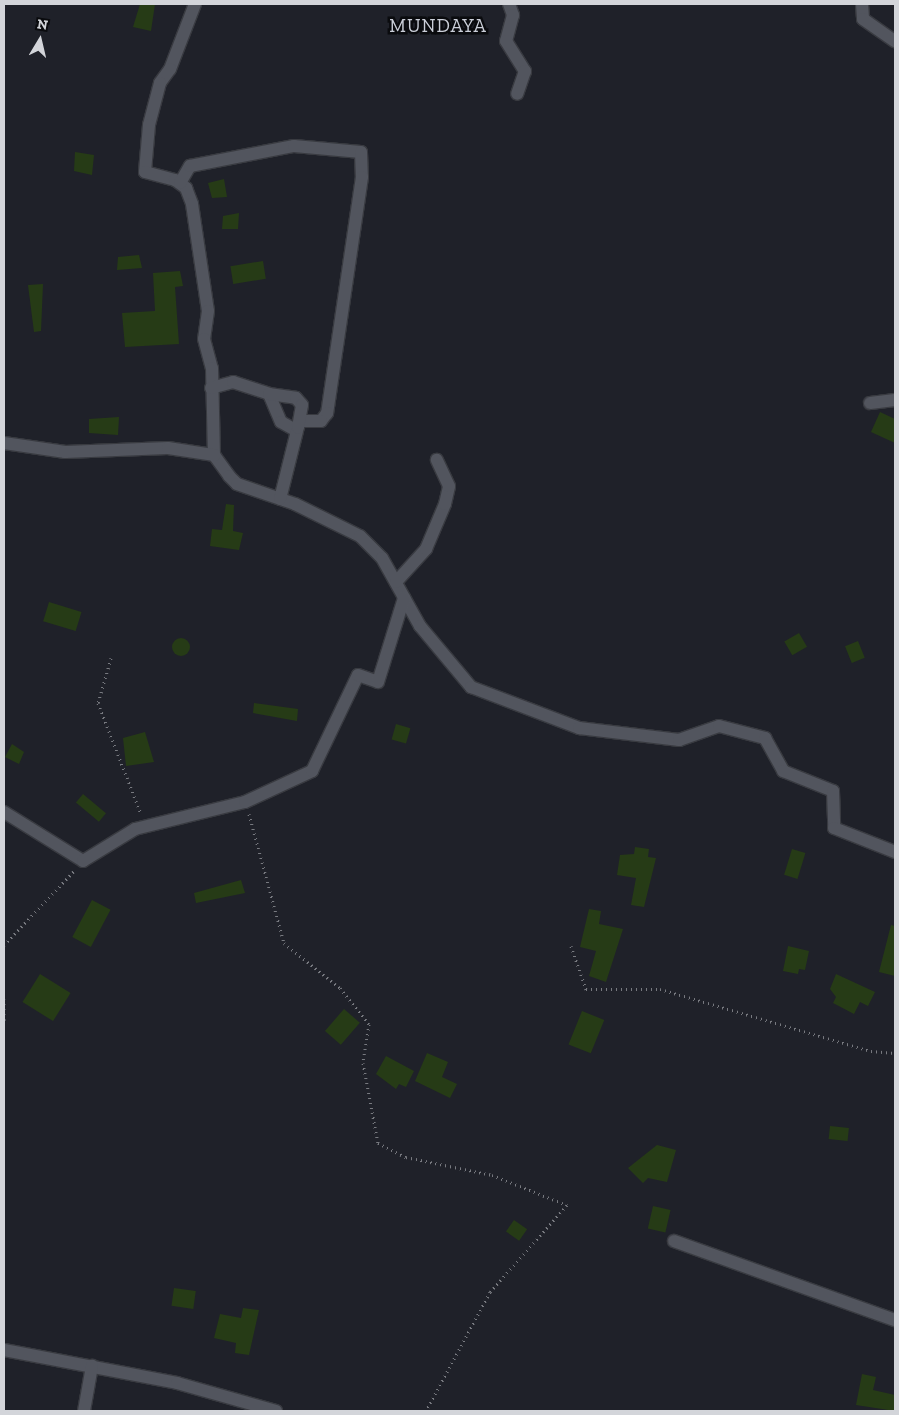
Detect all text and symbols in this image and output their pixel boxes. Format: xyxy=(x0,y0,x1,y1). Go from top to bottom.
north arrow xyxy=(15,15,65,65)
text: N xyxy=(36,15,49,34)
district label: MUNDAYA xyxy=(388,15,488,37)

